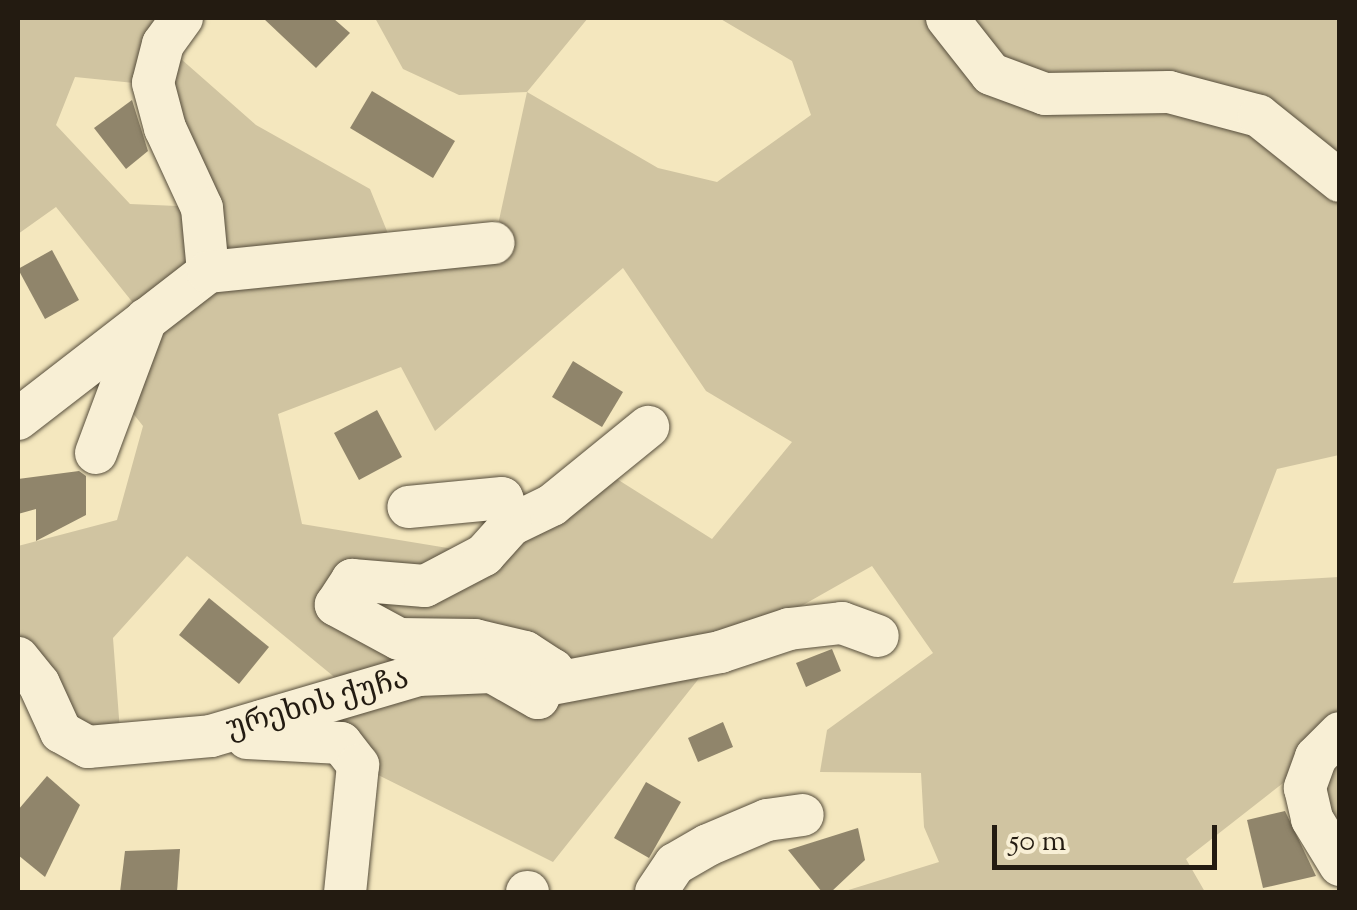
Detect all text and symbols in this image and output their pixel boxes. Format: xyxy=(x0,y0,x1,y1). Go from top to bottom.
street label: ურეხის ქუჩა xyxy=(223,662,413,748)
scale bar xyxy=(997,805,1222,867)
text: 50 m xyxy=(1009,821,1066,864)

